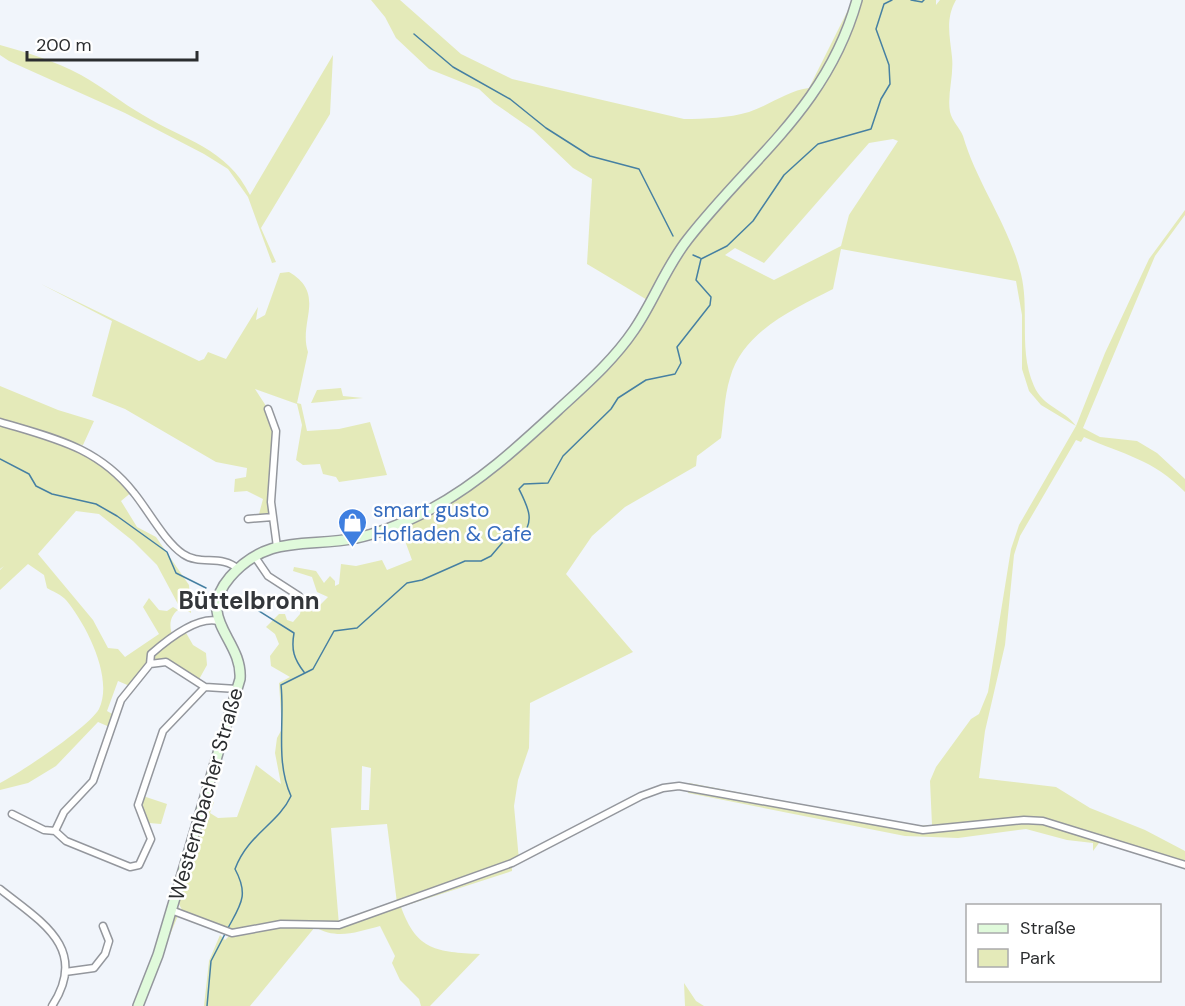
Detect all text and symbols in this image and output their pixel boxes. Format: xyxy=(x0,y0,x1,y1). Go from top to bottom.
scale bar xyxy=(27,24,196,62)
text: 200 m xyxy=(36,33,92,57)
place label: smart gusto Hofladen & Cafe xyxy=(373,496,532,548)
shop icon: smart gusto Hofladen & Cafe xyxy=(336,506,368,548)
district label: Büttelbronn xyxy=(178,585,320,616)
street label: Westernbacher Straße xyxy=(162,684,250,904)
legend xyxy=(966,904,1161,982)
text: Straße xyxy=(1020,916,1076,940)
text: Park xyxy=(1020,946,1056,970)

